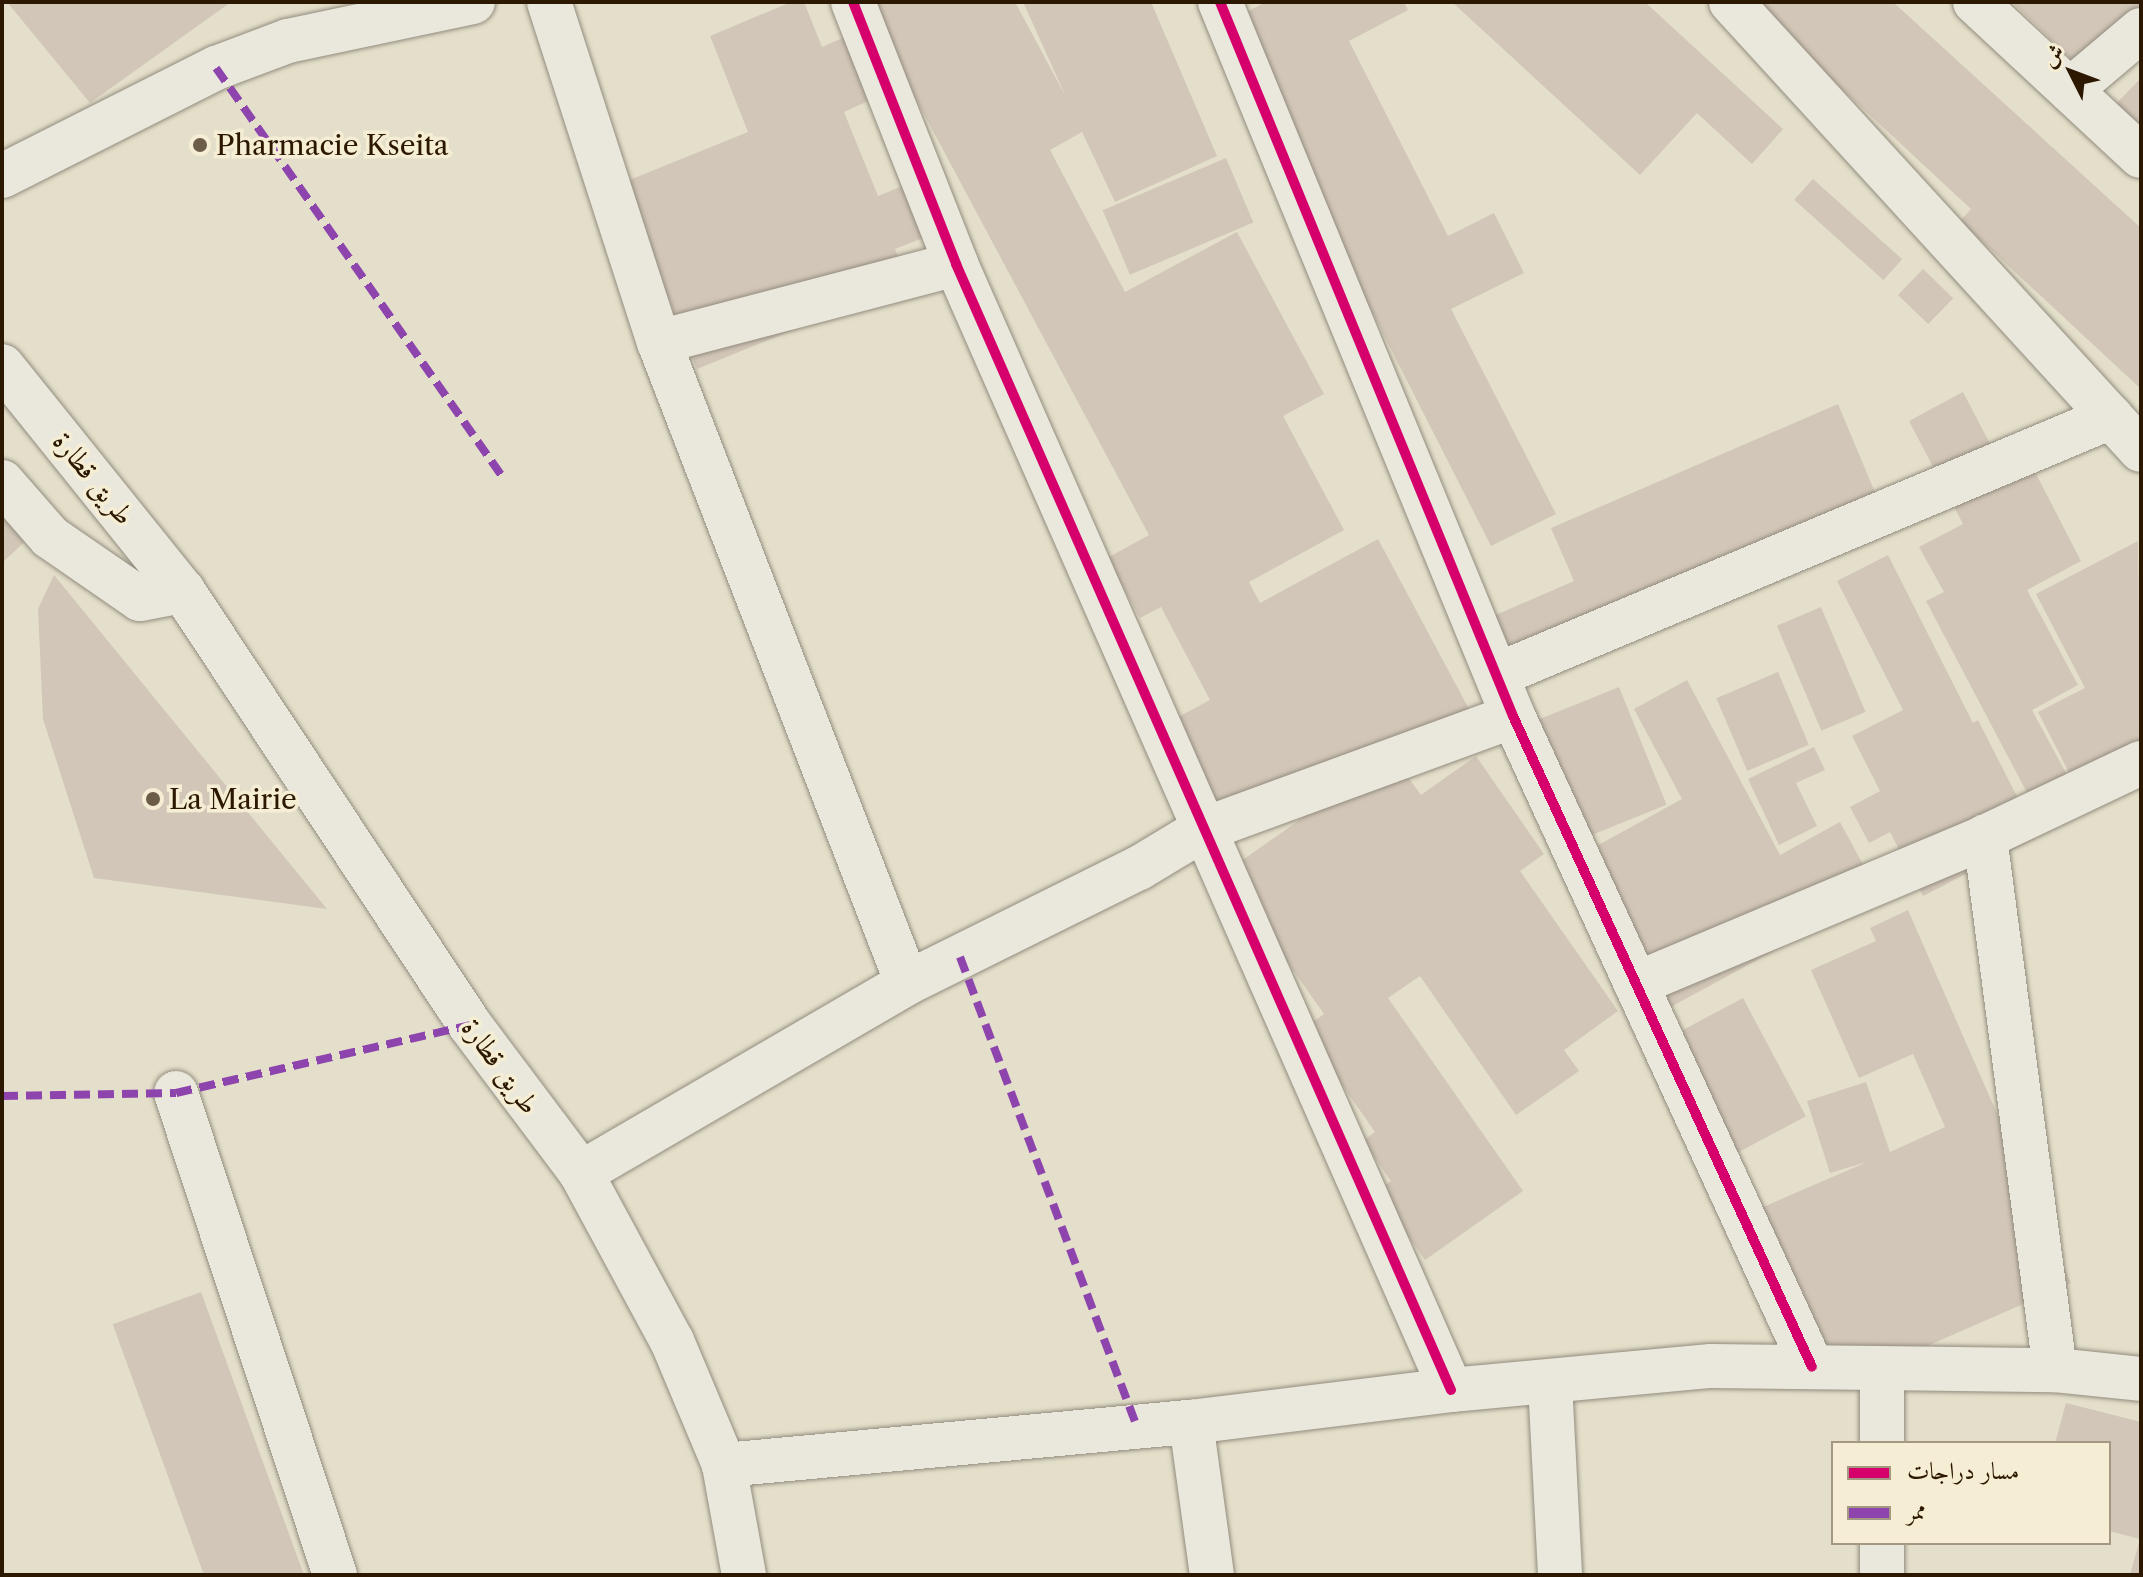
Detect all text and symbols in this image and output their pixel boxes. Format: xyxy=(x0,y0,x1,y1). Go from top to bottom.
north arrow xyxy=(2031,32,2111,112)
text: ش xyxy=(2035,38,2070,73)
place label: Pharmacie Kseita xyxy=(216,128,449,162)
marker: Pharmacie Kseita xyxy=(191,136,209,154)
street label: طريق قطارة xyxy=(46,425,142,531)
place label: La Mairie xyxy=(169,782,297,816)
marker: La Mairie xyxy=(144,790,162,808)
street label: طريق قطارة xyxy=(455,1012,547,1120)
legend xyxy=(1831,1441,2111,1545)
text: مسار دراجات xyxy=(1907,1456,2019,1485)
text: ممر xyxy=(1907,1496,1926,1525)

